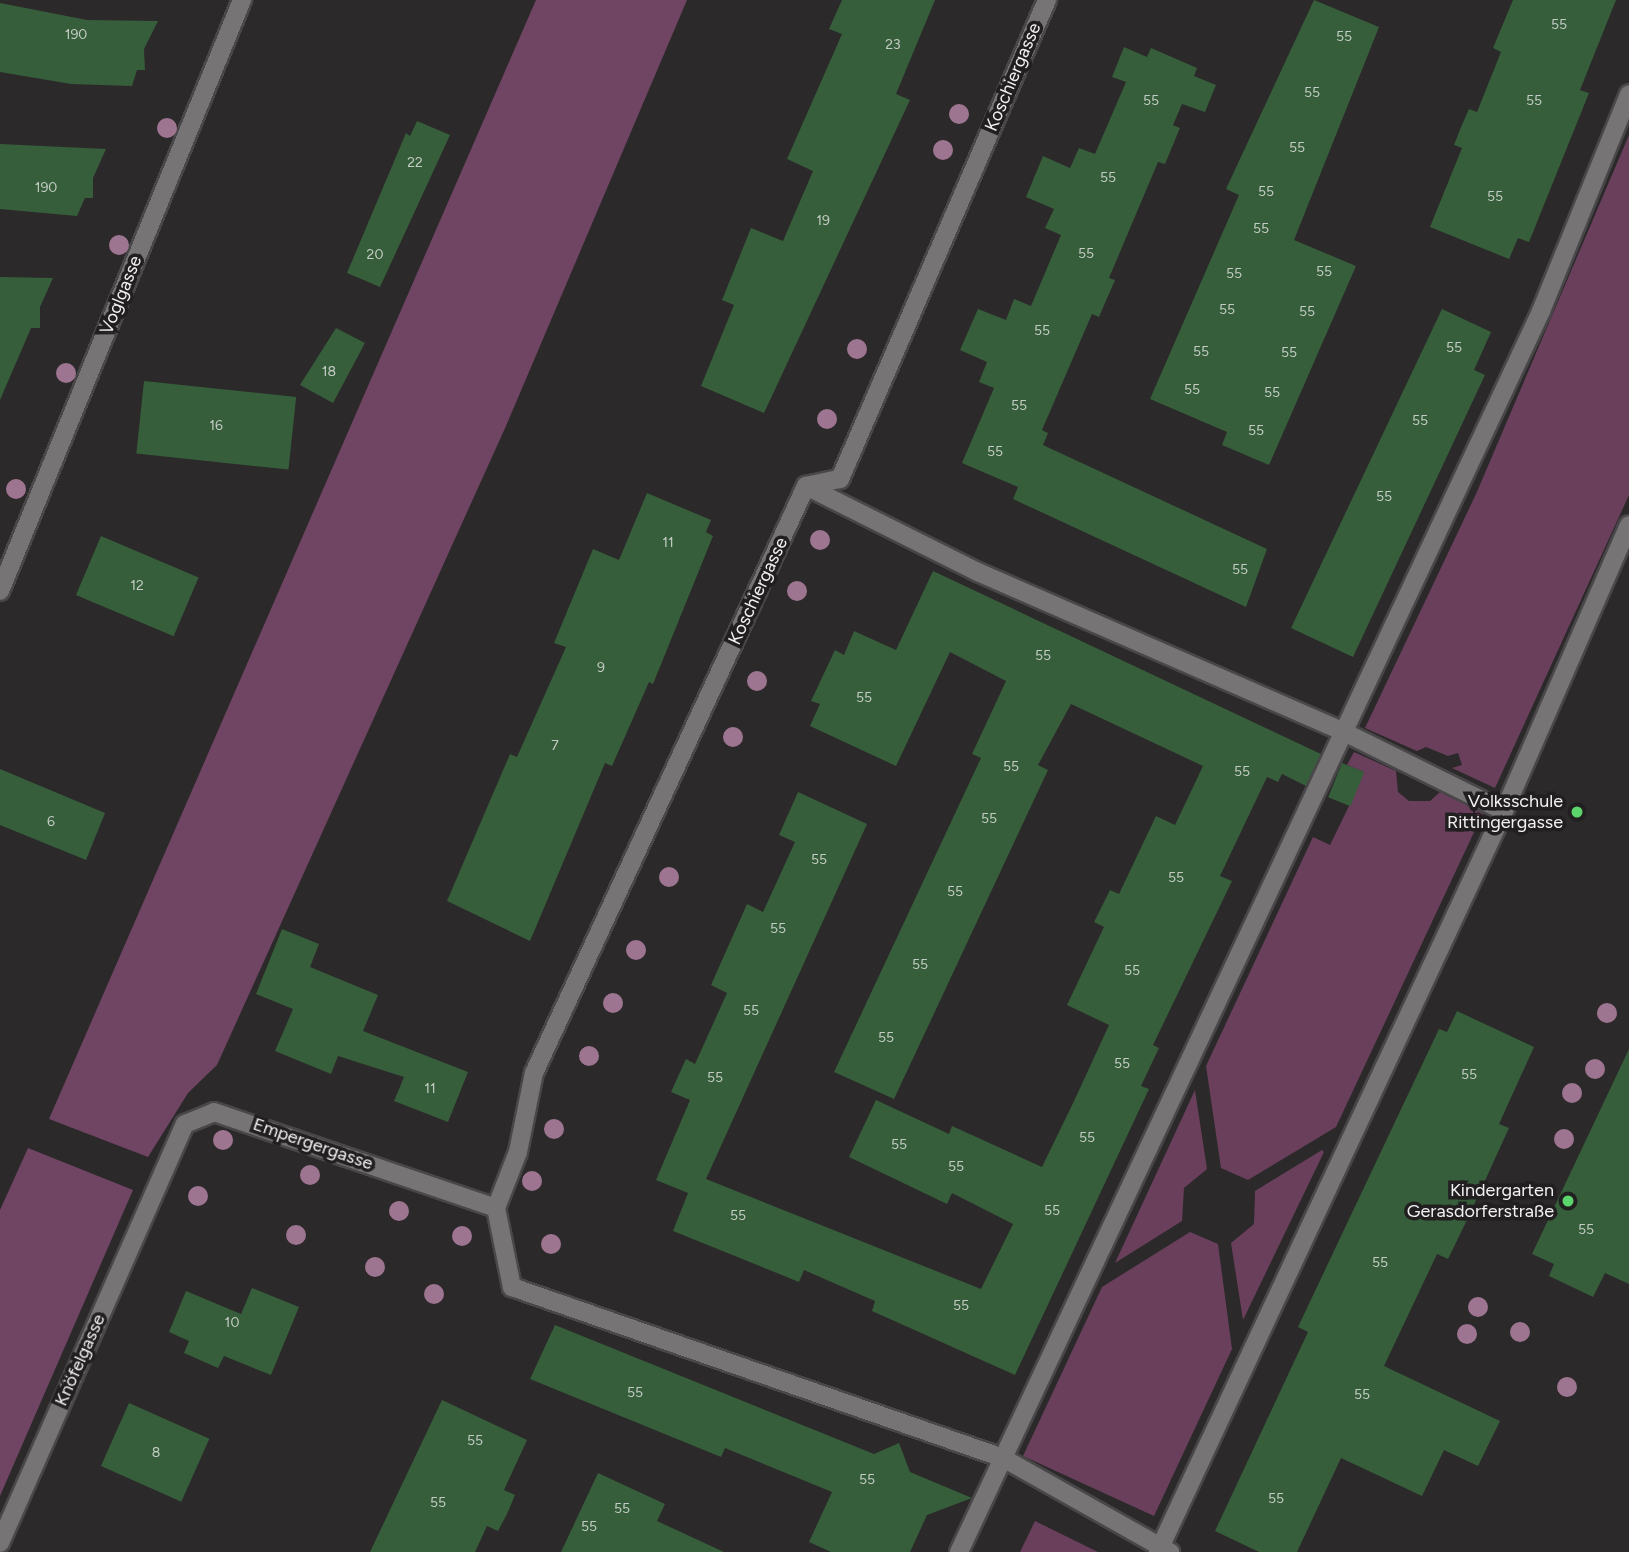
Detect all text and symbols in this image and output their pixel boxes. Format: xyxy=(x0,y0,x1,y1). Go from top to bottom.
house number: 55 xyxy=(1551,17,1567,33)
street label: Koschiergasse xyxy=(980,19,1046,135)
house number: 190 xyxy=(65,27,87,43)
house number: 55 xyxy=(1336,29,1352,45)
house number: 23 xyxy=(885,37,901,53)
house number: 55 xyxy=(1304,85,1320,101)
house number: 55 xyxy=(1143,93,1159,109)
house number: 55 xyxy=(1526,93,1542,109)
house number: 55 xyxy=(1289,140,1305,156)
house number: 22 xyxy=(407,155,423,171)
house number: 55 xyxy=(1100,170,1116,186)
house number: 190 xyxy=(35,180,57,196)
house number: 55 xyxy=(1258,184,1274,200)
house number: 55 xyxy=(1487,189,1503,205)
house number: 19 xyxy=(816,213,830,229)
house number: 55 xyxy=(1253,221,1269,237)
house number: 55 xyxy=(1078,246,1094,262)
house number: 20 xyxy=(367,247,383,263)
street label: Voglgasse xyxy=(95,252,147,338)
house number: 55 xyxy=(1316,264,1332,280)
house number: 55 xyxy=(1226,266,1242,282)
house number: 55 xyxy=(1219,302,1235,318)
house number: 55 xyxy=(1299,304,1315,320)
house number: 55 xyxy=(1034,323,1050,339)
house number: 55 xyxy=(1446,340,1462,356)
house number: 55 xyxy=(1193,344,1209,360)
house number: 55 xyxy=(1281,345,1297,361)
house number: 18 xyxy=(322,364,336,380)
house number: 55 xyxy=(1184,382,1200,398)
house number: 55 xyxy=(1264,385,1280,401)
house number: 55 xyxy=(1011,398,1027,414)
house number: 55 xyxy=(1412,413,1428,429)
house number: 16 xyxy=(209,418,223,434)
house number: 55 xyxy=(1248,423,1264,439)
house number: 55 xyxy=(987,444,1003,460)
house number: 55 xyxy=(1376,489,1392,505)
street label: Koschiergasse xyxy=(724,534,792,648)
house number: 11 xyxy=(662,535,674,551)
house number: 55 xyxy=(1232,562,1248,578)
house number: 12 xyxy=(130,578,144,594)
house number: 55 xyxy=(1035,648,1051,664)
house number: 9 xyxy=(597,660,605,676)
house number: 55 xyxy=(856,690,872,706)
house number: 7 xyxy=(551,738,559,754)
house number: 55 xyxy=(1003,759,1019,775)
house number: 55 xyxy=(1234,764,1250,780)
place label: Volksschule Rittingergasse xyxy=(1447,791,1563,834)
marker: Volksschule Rittingergasse xyxy=(1569,804,1585,820)
house number: 55 xyxy=(981,811,997,827)
house number: 6 xyxy=(47,814,55,830)
house number: 55 xyxy=(811,852,827,868)
house number: 55 xyxy=(1168,870,1184,886)
house number: 55 xyxy=(947,884,963,900)
house number: 55 xyxy=(770,921,786,937)
house number: 55 xyxy=(912,957,928,973)
house number: 55 xyxy=(1124,963,1140,979)
house number: 55 xyxy=(743,1003,759,1019)
house number: 55 xyxy=(878,1030,894,1046)
house number: 55 xyxy=(1114,1056,1130,1072)
house number: 55 xyxy=(1461,1067,1477,1083)
house number: 55 xyxy=(707,1070,723,1086)
house number: 11 xyxy=(424,1081,436,1097)
street label: Empergergasse xyxy=(250,1113,376,1175)
house number: 55 xyxy=(1079,1130,1095,1146)
house number: 55 xyxy=(891,1137,907,1153)
house number: 55 xyxy=(948,1159,964,1175)
place label: Kindergarten Gerasdorferstraße xyxy=(1407,1180,1554,1222)
marker: Kindergarten Gerasdorferstraße xyxy=(1560,1193,1576,1209)
house number: 55 xyxy=(1044,1203,1060,1219)
house number: 55 xyxy=(730,1208,746,1224)
house number: 55 xyxy=(1578,1222,1594,1238)
house number: 55 xyxy=(1372,1255,1388,1271)
house number: 55 xyxy=(953,1298,969,1314)
street label: Knöfelgasse xyxy=(50,1311,110,1409)
house number: 10 xyxy=(225,1315,239,1331)
house number: 55 xyxy=(627,1385,643,1401)
house number: 55 xyxy=(1354,1387,1370,1403)
house number: 55 xyxy=(467,1433,483,1449)
house number: 8 xyxy=(152,1445,160,1461)
house number: 55 xyxy=(859,1472,875,1488)
house number: 55 xyxy=(1268,1491,1284,1507)
house number: 55 xyxy=(430,1495,446,1511)
house number: 55 xyxy=(614,1501,630,1517)
house number: 55 xyxy=(581,1519,597,1535)

